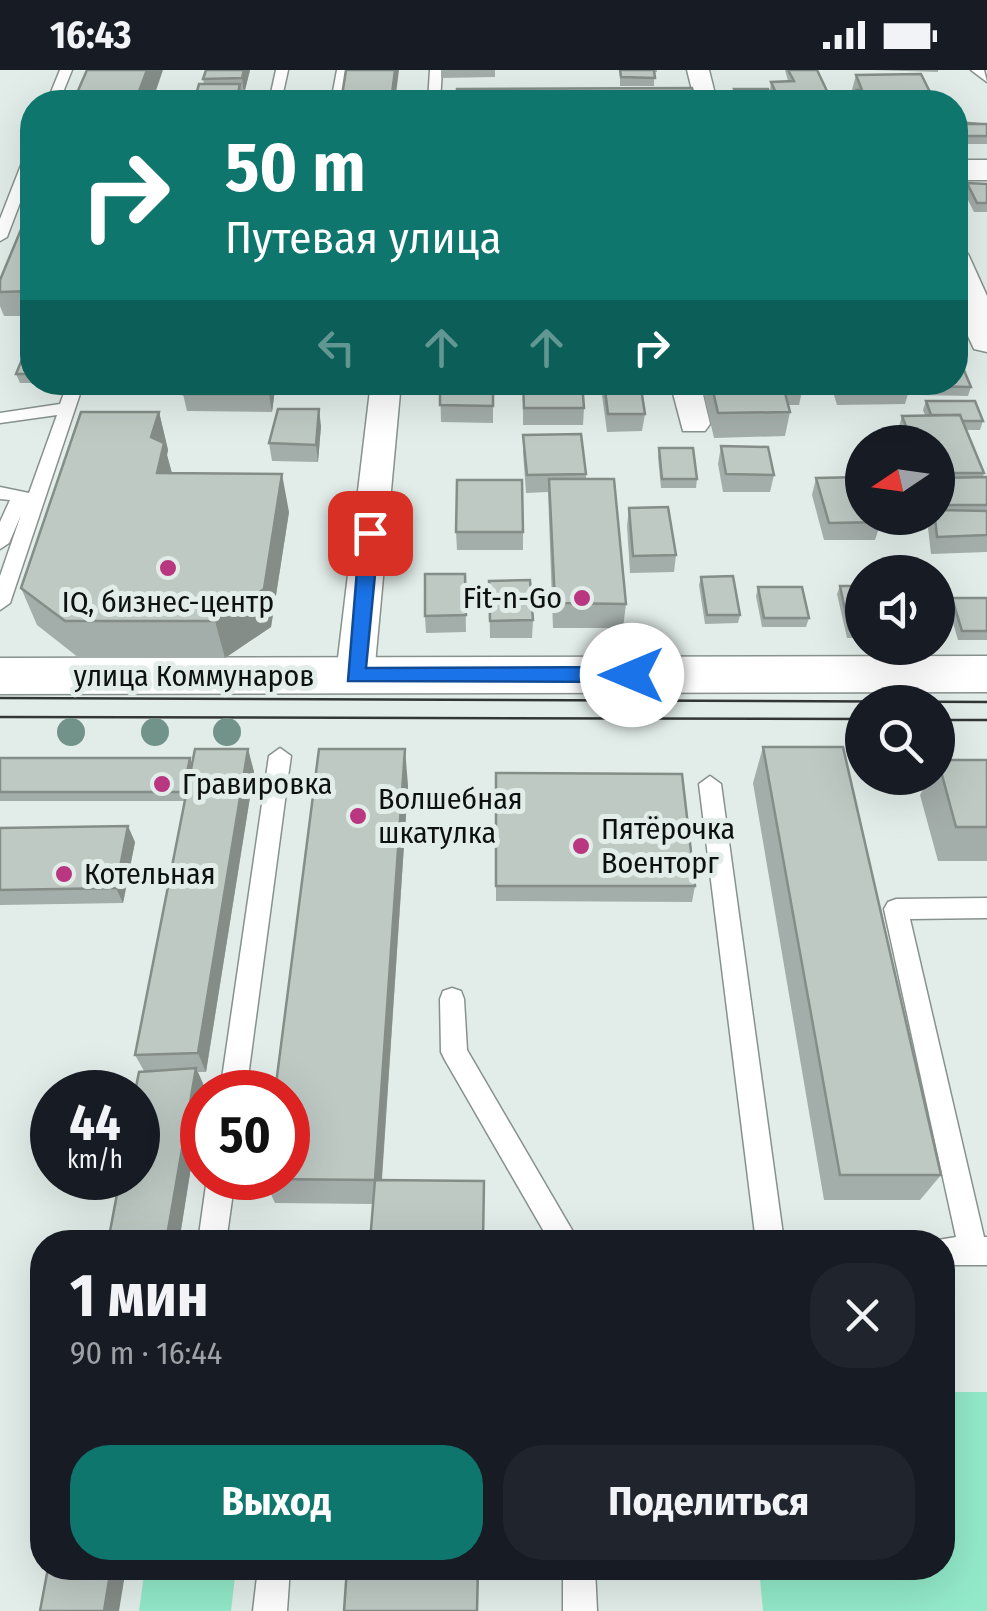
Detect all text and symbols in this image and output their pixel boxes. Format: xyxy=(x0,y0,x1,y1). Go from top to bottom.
text: 16:43 xyxy=(50,12,132,58)
text: 50 m xyxy=(225,126,366,210)
icon: right xyxy=(60,130,190,260)
text: Путевая улица xyxy=(225,211,501,265)
icon: left xyxy=(309,320,364,375)
icon: ahead xyxy=(414,320,469,375)
icon: ahead xyxy=(519,320,574,375)
icon: right xyxy=(624,320,679,375)
north arrow xyxy=(845,425,955,535)
map controls xyxy=(845,425,955,795)
pin xyxy=(328,491,413,576)
icon: arrive xyxy=(343,506,398,561)
button: sound xyxy=(845,555,955,665)
marker: IQ, бизнес-центр xyxy=(157,557,179,579)
place label: Fit-n-Go xyxy=(463,580,562,616)
place label: IQ, бизнес-центр xyxy=(62,584,274,620)
marker: Fit-n-Go xyxy=(571,587,593,609)
position arrow xyxy=(580,623,684,727)
street label: улица Коммунаров xyxy=(74,658,314,694)
button: search xyxy=(845,685,955,795)
place label: Гравировка xyxy=(182,766,333,802)
marker: Гравировка xyxy=(151,773,173,795)
place label: Волшебная шкатулка xyxy=(378,781,523,851)
marker: Волшебная шкатулка xyxy=(347,805,369,827)
place label: Пятёрочка Военторг xyxy=(601,811,735,881)
marker: Пятёрочка Военторг xyxy=(570,835,592,857)
place label: Котельная xyxy=(84,856,216,892)
marker: Котельная xyxy=(53,863,75,885)
speed limit sign: 50 xyxy=(180,1070,310,1200)
text: 44 xyxy=(69,1093,121,1153)
text: km/h xyxy=(67,1145,123,1175)
text: 1 мин xyxy=(70,1260,209,1332)
button: close xyxy=(810,1263,915,1368)
text: 90 m · 16:44 xyxy=(70,1334,222,1372)
button: Выход xyxy=(70,1445,483,1560)
button: Поделиться xyxy=(503,1445,915,1560)

